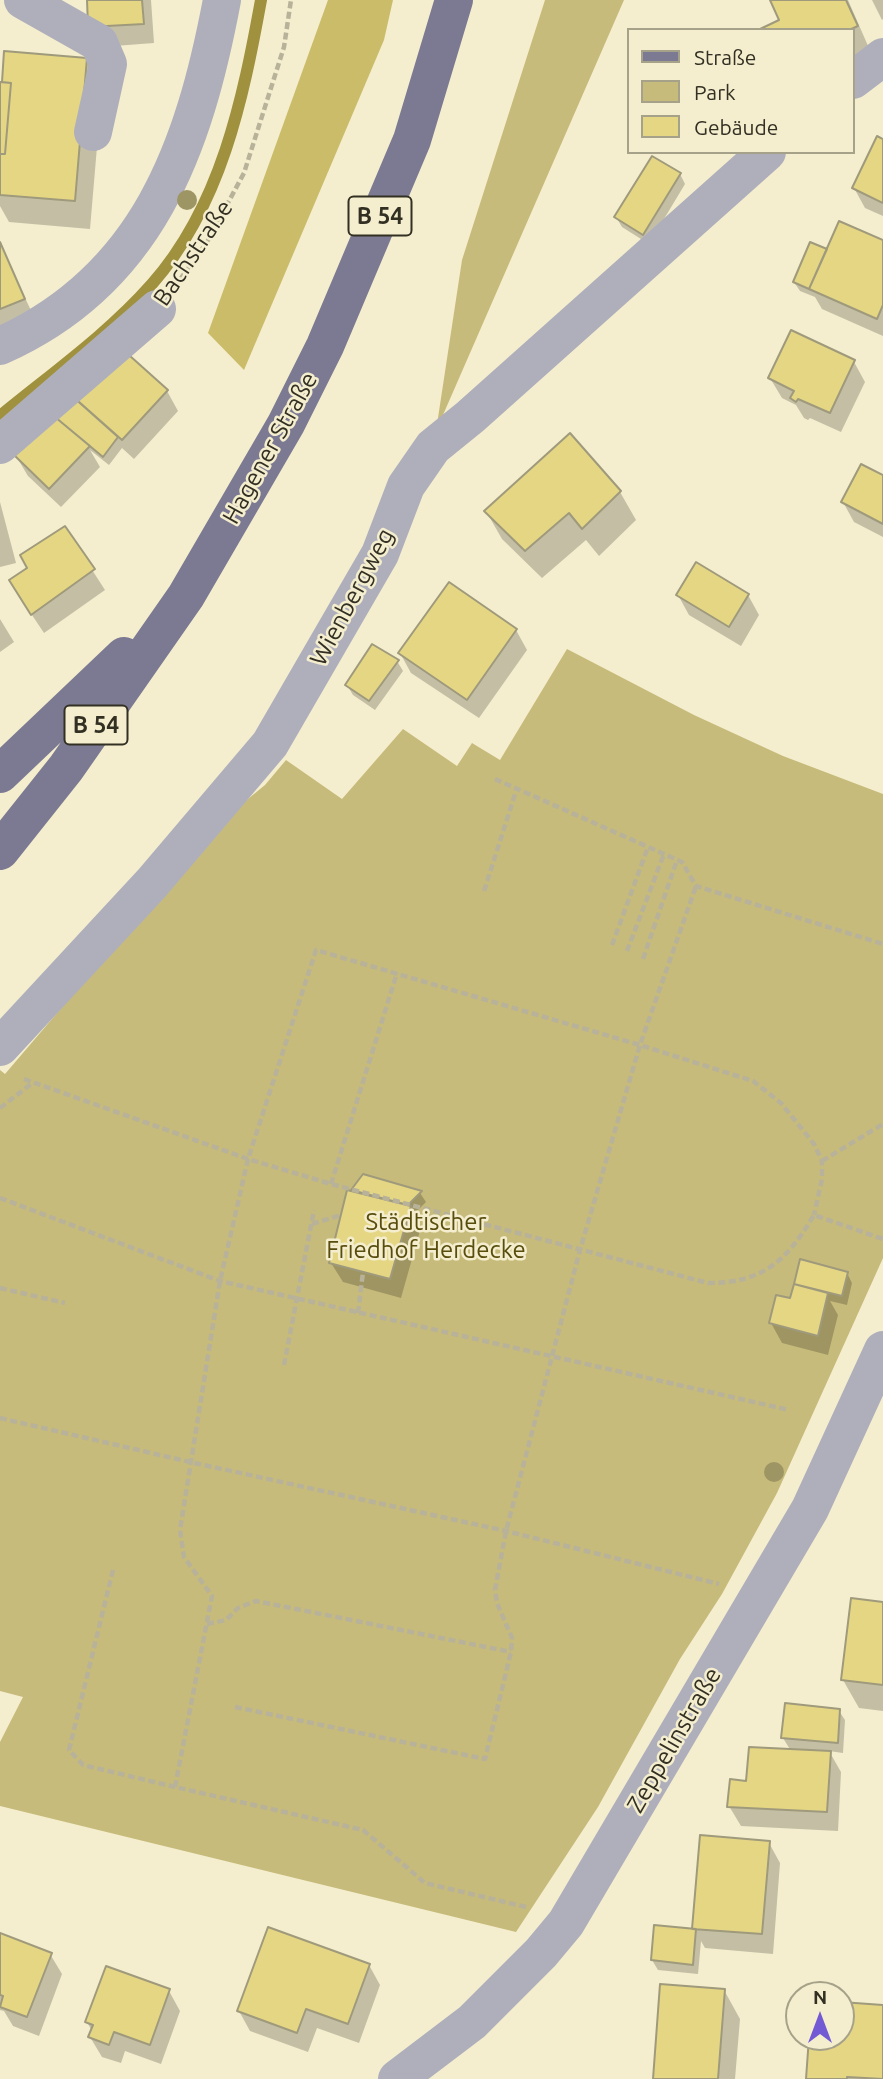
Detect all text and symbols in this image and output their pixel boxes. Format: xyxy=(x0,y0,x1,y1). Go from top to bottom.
legend xyxy=(628,28,855,154)
text: Straße xyxy=(694,45,756,69)
text: Park xyxy=(694,80,736,104)
text: Gebäude xyxy=(694,115,778,139)
street label: Bachstraße xyxy=(147,195,239,311)
road number: B 54 xyxy=(348,196,412,236)
street label: Hagener Straße xyxy=(216,367,324,529)
street label: Wienbergweg xyxy=(304,523,400,671)
road number: B 54 xyxy=(64,706,128,744)
park label: Städtischer Friedhof Herdecke xyxy=(326,1208,526,1264)
street label: Zeppelinstraße xyxy=(621,1662,727,1818)
north arrow xyxy=(785,1981,855,2051)
text: N xyxy=(813,1986,827,2008)

